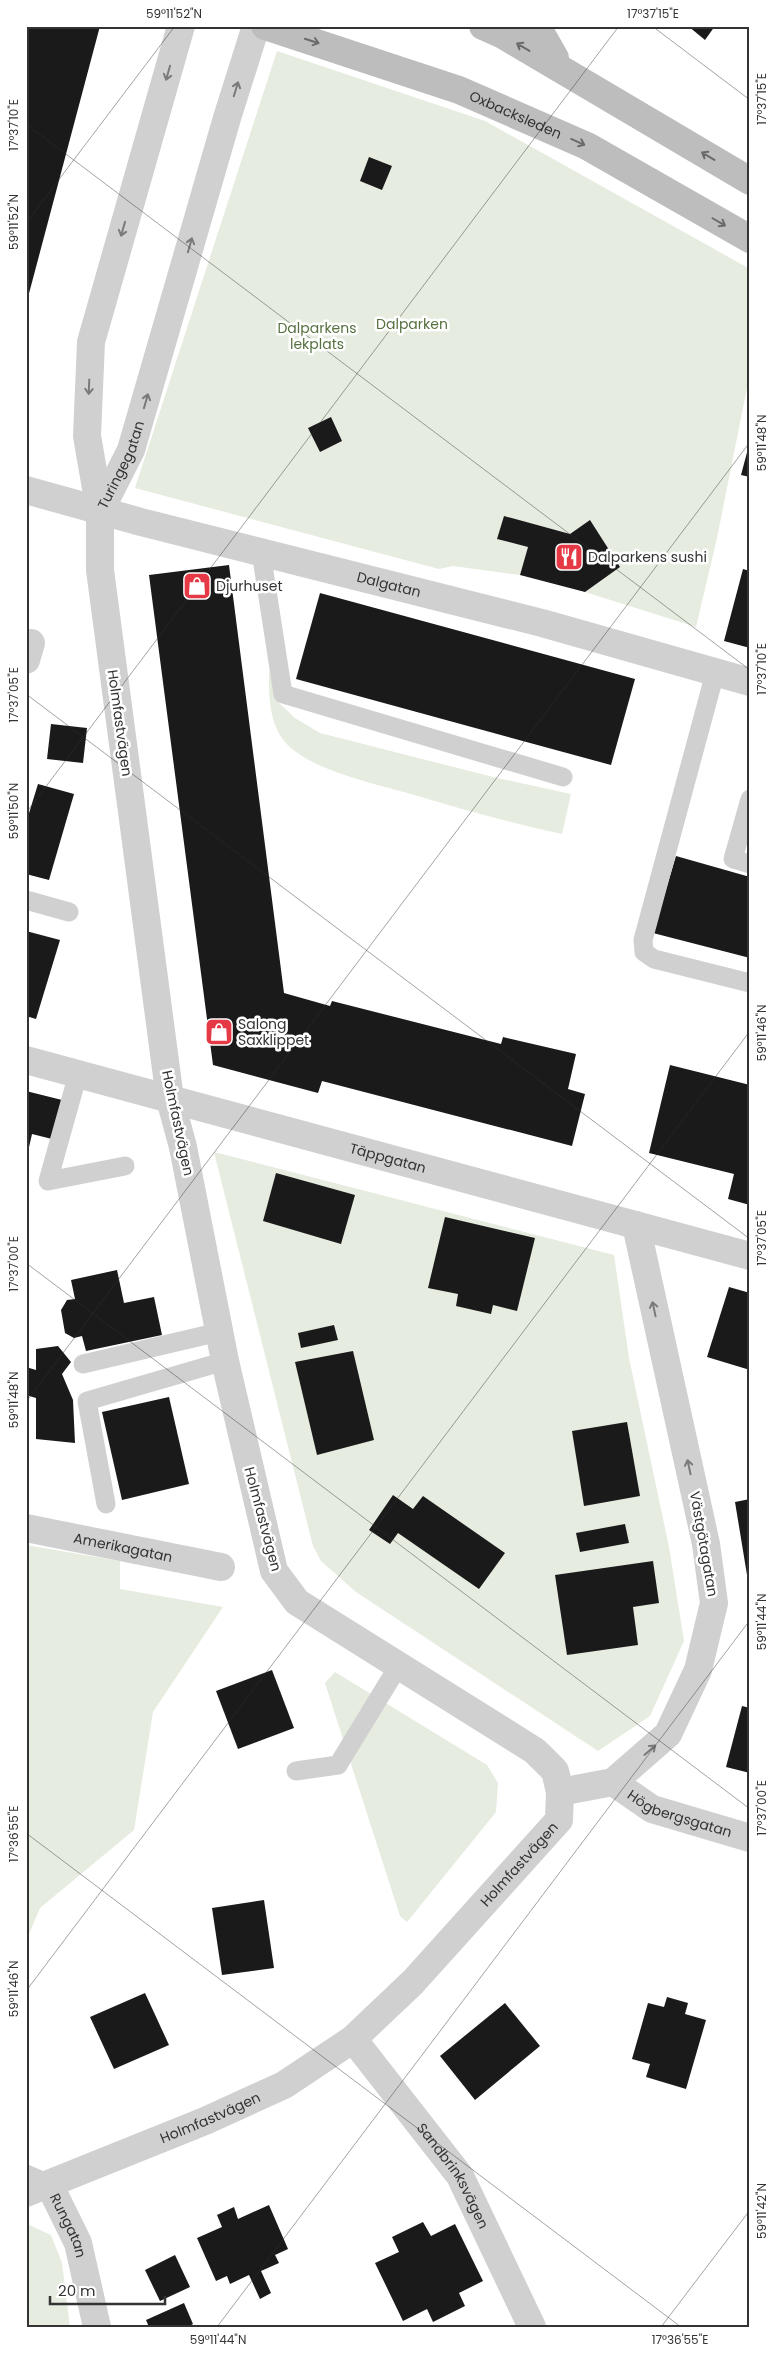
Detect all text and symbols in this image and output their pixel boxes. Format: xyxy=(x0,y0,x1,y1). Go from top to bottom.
text: 59°11'52"N xyxy=(146,5,202,22)
text: 17°37'15"E xyxy=(627,5,679,22)
one-way arrow xyxy=(303,37,319,47)
one-way arrow xyxy=(517,41,531,51)
one-way arrow xyxy=(163,65,172,81)
text: 17°37'15"E xyxy=(753,73,770,125)
one-way arrow xyxy=(231,81,241,97)
street label: Oxbacksleden xyxy=(466,86,565,144)
text: 17°37'10"E xyxy=(5,99,22,151)
one-way arrow xyxy=(570,138,585,148)
one-way arrow xyxy=(701,150,715,160)
text: 59°11'52"N xyxy=(5,194,22,250)
one-way arrow xyxy=(712,217,727,227)
one-way arrow xyxy=(118,221,128,237)
one-way arrow xyxy=(186,238,196,254)
park label: Dalparken xyxy=(376,314,448,334)
park label: Dalparkens lekplats xyxy=(277,318,357,354)
one-way arrow xyxy=(85,379,94,395)
one-way arrow xyxy=(141,394,151,410)
text: 59°11'48"N xyxy=(753,415,770,471)
street label: Turingegatan xyxy=(93,418,149,512)
restaurant icon: Dalparkens sushi xyxy=(554,542,584,572)
place label: Dalparkens sushi xyxy=(588,547,707,567)
street label: Dalgatan xyxy=(355,567,423,602)
shop icon: Djurhuset xyxy=(182,571,212,601)
place label: Djurhuset xyxy=(216,576,283,596)
text: 17°37'10"E xyxy=(753,643,770,695)
text: 17°37'05"E xyxy=(5,667,22,723)
street label: Holmfastvägen xyxy=(103,668,137,778)
text: 59°11'50"N xyxy=(5,783,22,839)
text: 59°11'46"N xyxy=(753,1005,770,1061)
place label: Salong Saxklippet xyxy=(238,1014,309,1050)
shop icon: Salong Saxklippet xyxy=(204,1017,234,1047)
street label: Holmfastvägen xyxy=(157,1068,199,1178)
street label: Täppgatan xyxy=(347,1138,428,1178)
text: 17°37'05"E xyxy=(753,1210,770,1266)
text: 17°37'00"E xyxy=(5,1236,22,1292)
one-way arrow xyxy=(649,1301,658,1317)
text: 59°11'48"N xyxy=(5,1372,22,1428)
one-way arrow xyxy=(684,1460,693,1476)
street label: Holmfastvägen xyxy=(239,1465,287,1573)
street label: Västgötagatan xyxy=(685,1490,723,1598)
street label: Amerikagatan xyxy=(72,1528,174,1567)
text: 59°11'44"N xyxy=(753,1594,770,1650)
one-way arrow xyxy=(643,1745,656,1756)
text: 17°37'00"E xyxy=(753,1780,770,1836)
street label: Högbergsgatan xyxy=(623,1785,734,1842)
text: 17°36'55"E xyxy=(5,1806,22,1862)
street label: Holmfastvägen xyxy=(476,1818,563,1911)
text: 59°11'46"N xyxy=(5,1961,22,2017)
street label: Holmfastvägen xyxy=(157,2087,264,2148)
street label: Sandbrinksvägen xyxy=(412,2119,494,2232)
text: 59°11'42"N xyxy=(753,2183,770,2239)
street label: Rungatan xyxy=(45,2190,91,2260)
scale bar xyxy=(50,2273,165,2305)
text: 20 m xyxy=(58,2280,96,2301)
text: 59°11'44"N xyxy=(190,2331,246,2348)
text: 17°36'55"E xyxy=(652,2331,708,2348)

